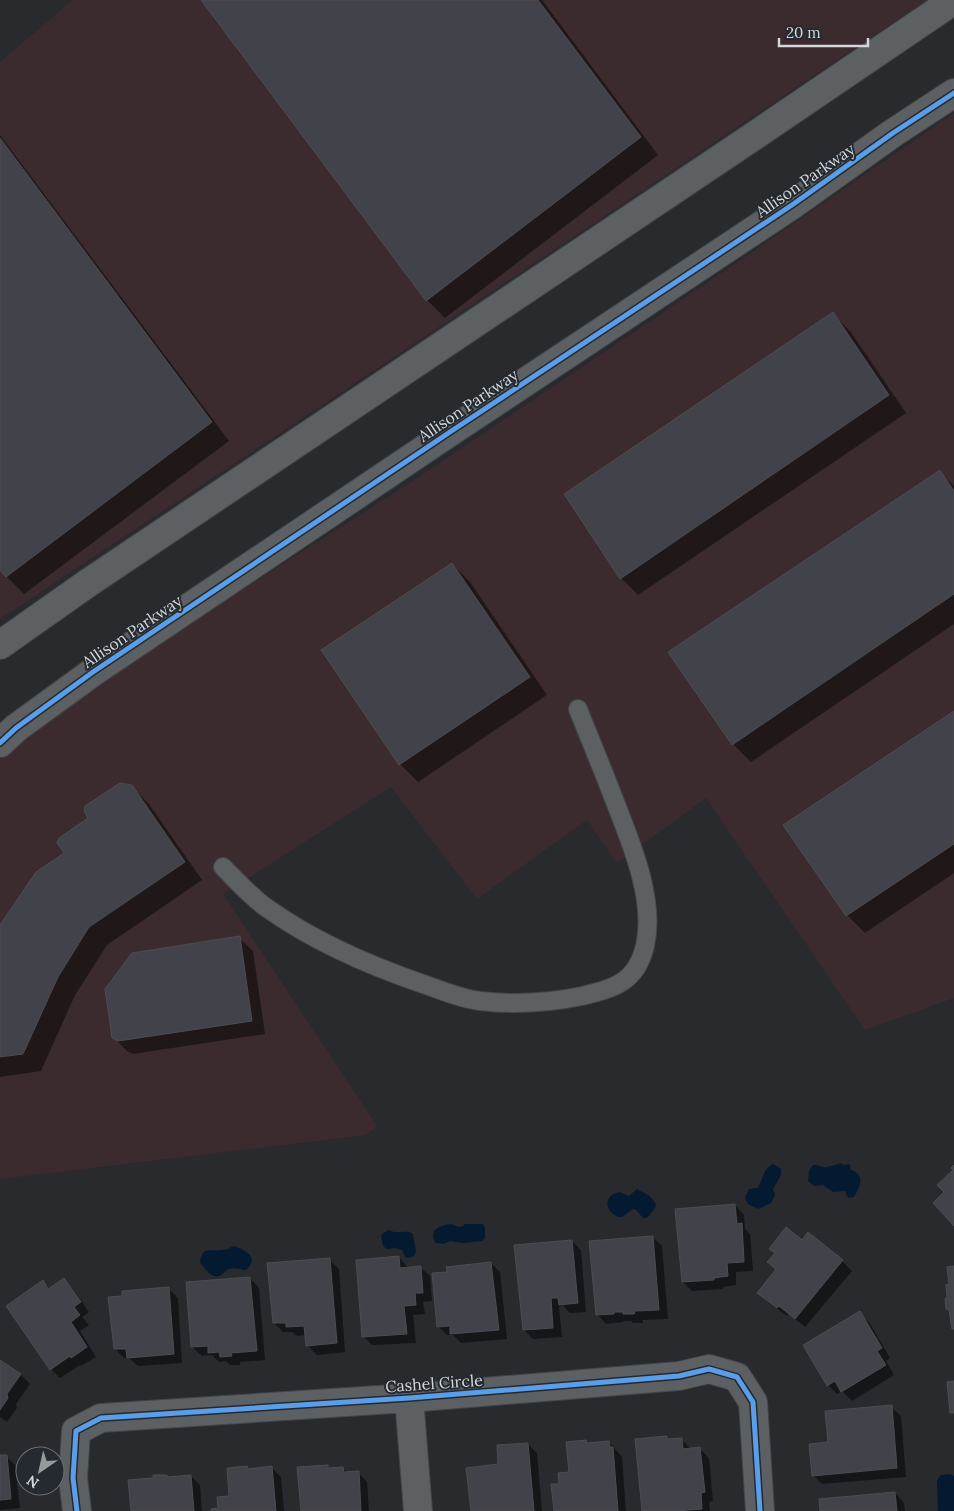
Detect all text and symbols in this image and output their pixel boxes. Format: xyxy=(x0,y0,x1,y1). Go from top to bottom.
scale bar xyxy=(779,15,868,47)
text: 20 m xyxy=(786,23,821,42)
street label: Allison Parkway xyxy=(751,138,859,222)
street label: Allison Parkway xyxy=(413,364,522,446)
street label: Allison Parkway xyxy=(77,590,186,672)
street label: Cashel Circle xyxy=(385,1370,484,1396)
north arrow xyxy=(15,1446,65,1496)
text: N xyxy=(23,1471,42,1492)

